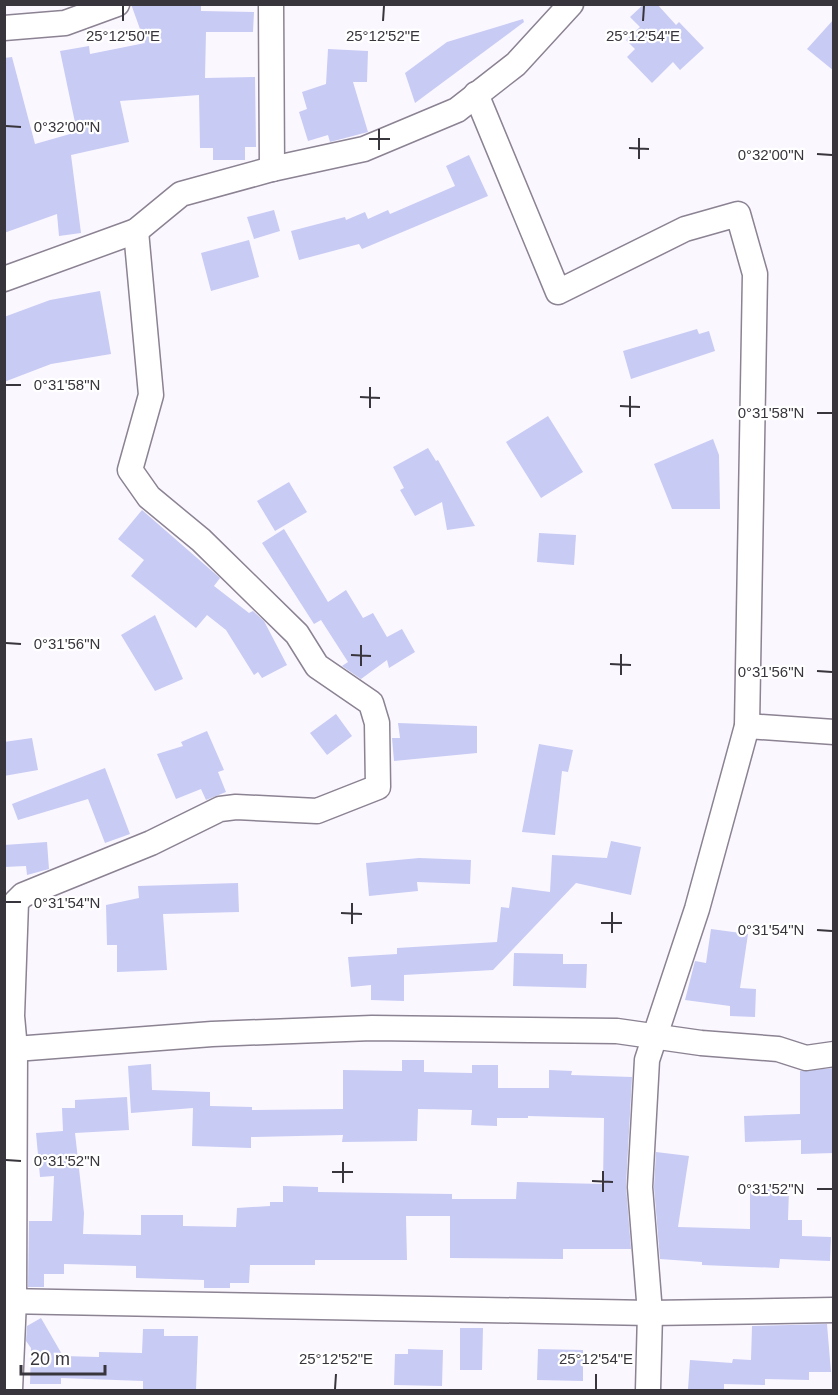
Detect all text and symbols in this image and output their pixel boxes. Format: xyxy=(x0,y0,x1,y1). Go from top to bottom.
text: 25°12'50"E xyxy=(86,27,160,44)
text: 25°12'52"E xyxy=(346,27,420,44)
text: 25°12'54"E xyxy=(606,27,680,44)
text: 0°32'00"N xyxy=(34,118,100,135)
text: 0°32'00"N xyxy=(738,146,804,163)
text: 0°31'58"N xyxy=(34,376,100,393)
text: 0°31'58"N xyxy=(738,404,804,421)
text: 0°31'56"N xyxy=(34,635,100,652)
text: 0°31'56"N xyxy=(738,663,804,680)
text: 0°31'54"N xyxy=(34,894,100,911)
text: 0°31'54"N xyxy=(738,921,804,938)
text: 0°31'52"N xyxy=(34,1152,100,1169)
text: 0°31'52"N xyxy=(738,1180,804,1197)
scale bar xyxy=(21,1338,105,1376)
text: 20 m xyxy=(30,1349,70,1369)
text: 25°12'52"E xyxy=(299,1350,373,1367)
text: 25°12'54"E xyxy=(559,1350,633,1367)

